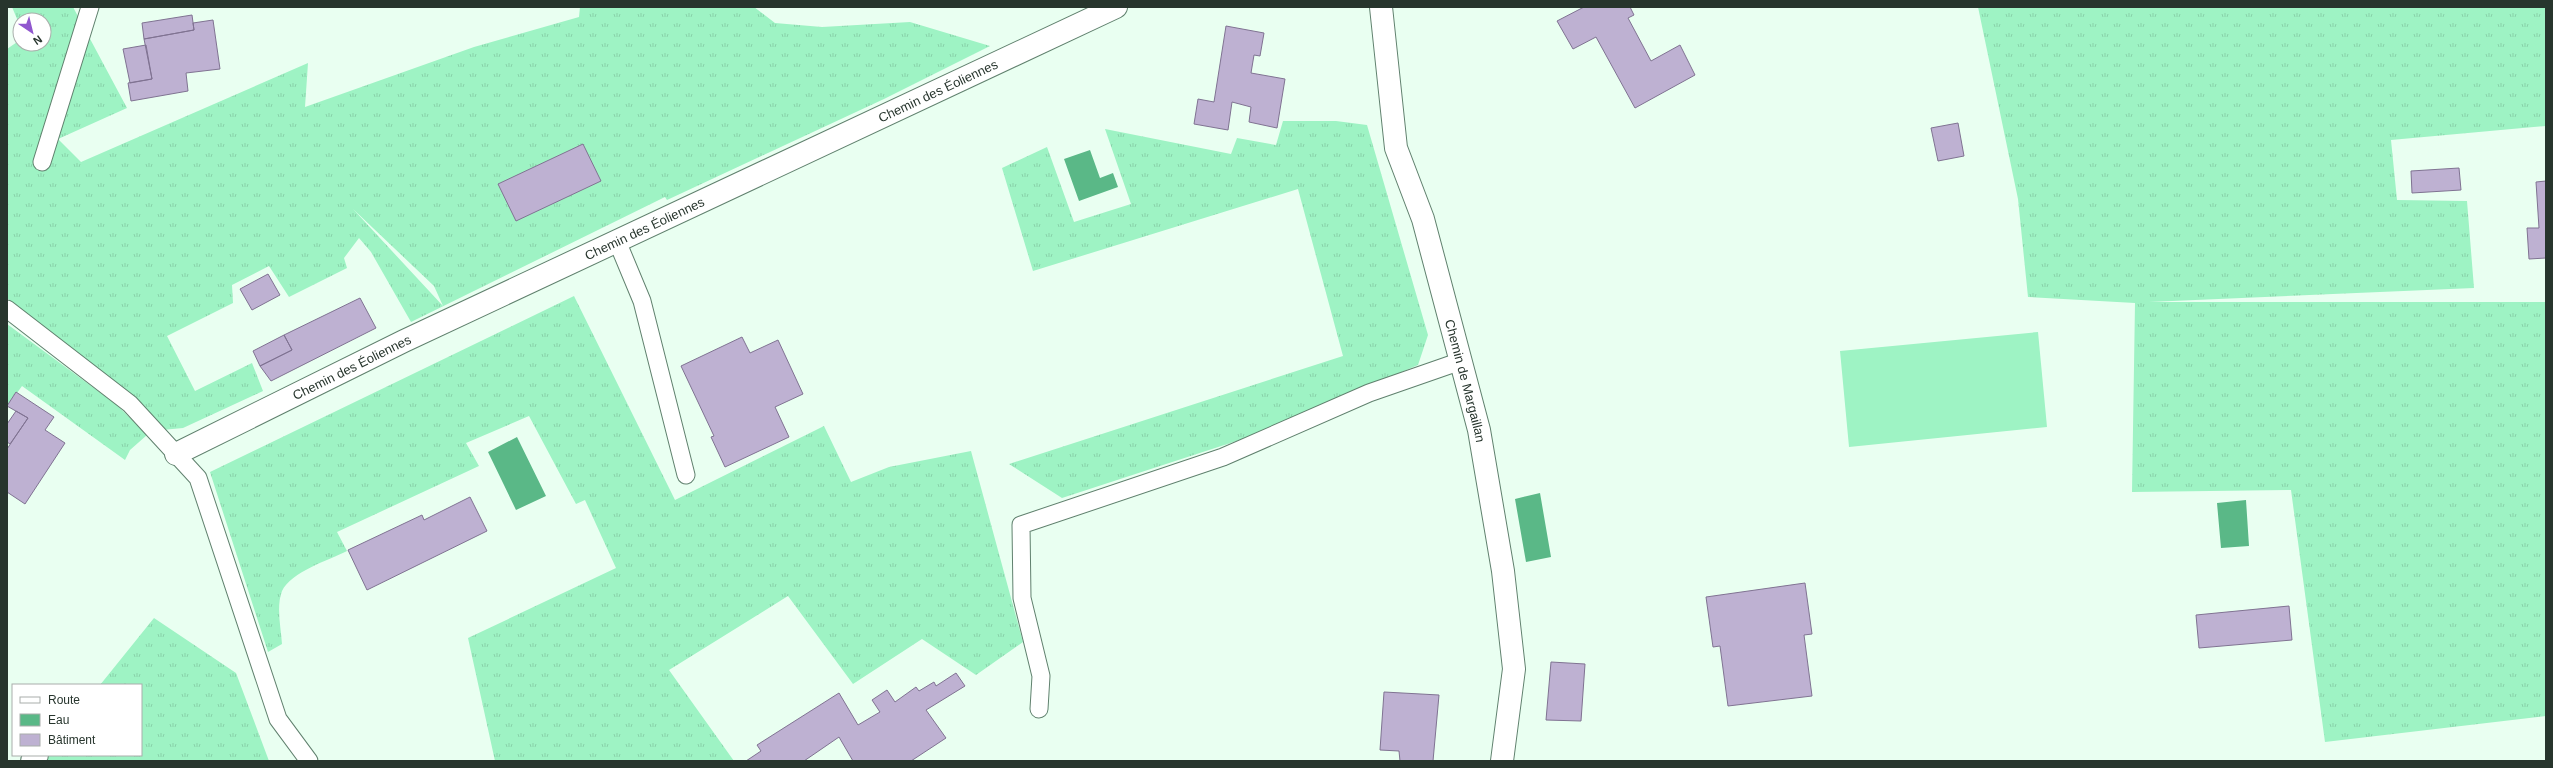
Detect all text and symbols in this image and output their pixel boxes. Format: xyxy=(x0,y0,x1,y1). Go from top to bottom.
north arrow xyxy=(12,12,52,52)
text: N xyxy=(31,33,44,47)
street label: Chemin des Éoliennes xyxy=(876,56,1000,125)
street label: Chemin des Éoliennes xyxy=(582,194,707,263)
street label: Chemin de Margaillan xyxy=(1442,318,1488,443)
street label: Chemin des Éoliennes xyxy=(290,331,414,403)
legend xyxy=(12,684,142,756)
text: Route xyxy=(48,693,80,707)
text: Eau xyxy=(48,713,69,727)
text: Bâtiment xyxy=(48,733,96,747)

